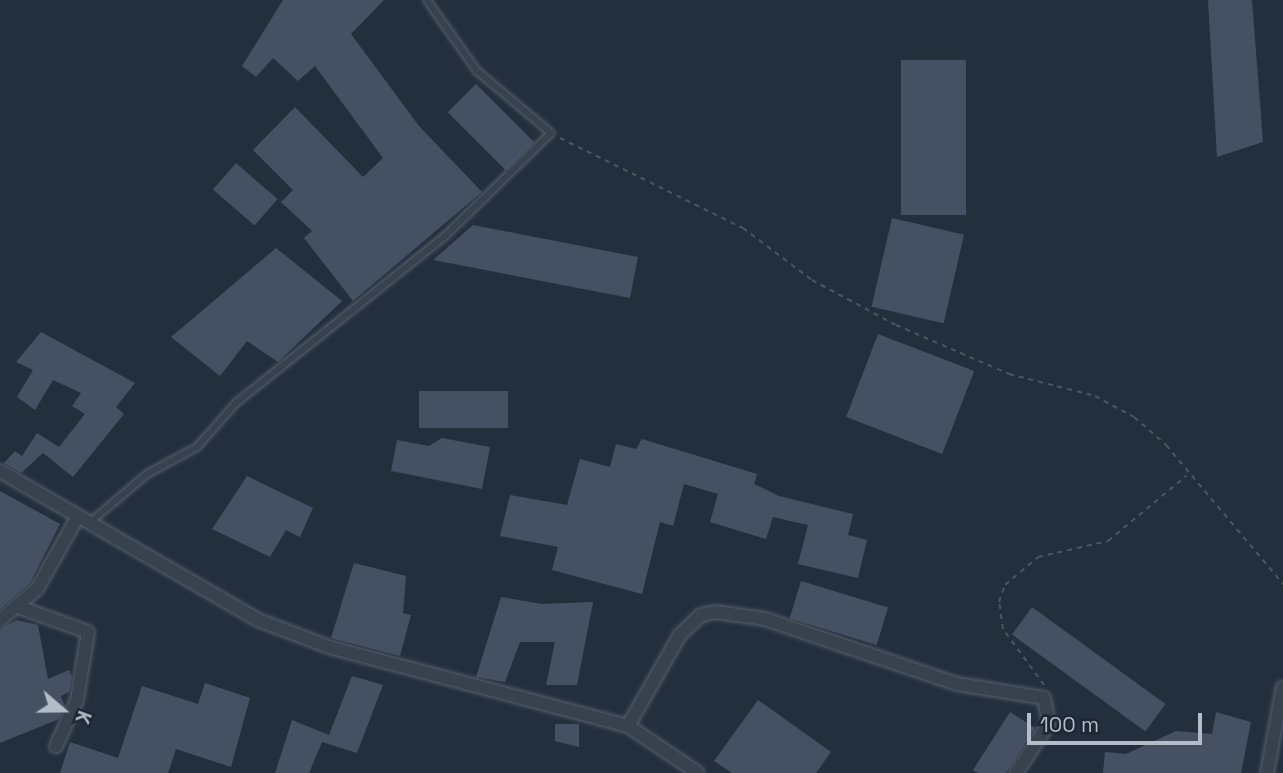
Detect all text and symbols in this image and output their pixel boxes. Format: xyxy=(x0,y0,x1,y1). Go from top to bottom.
north arrow xyxy=(28,675,98,745)
scale bar xyxy=(1031,700,1206,744)
text: K xyxy=(69,707,97,727)
text: 100 m xyxy=(1040,711,1099,738)

